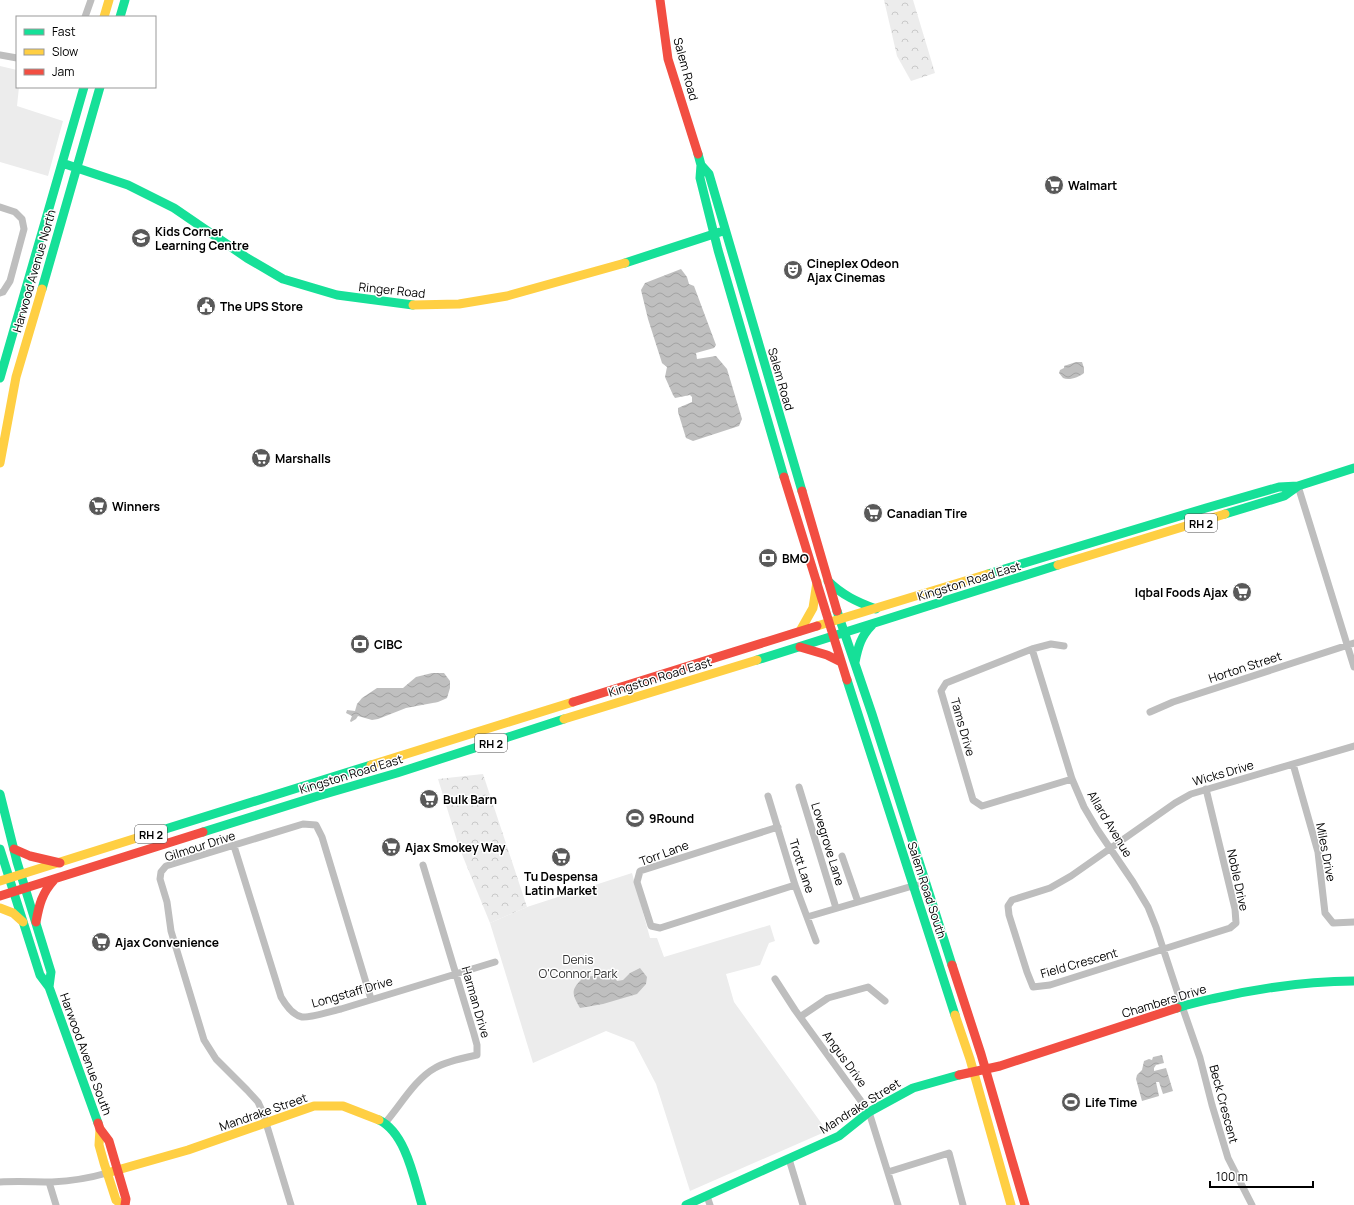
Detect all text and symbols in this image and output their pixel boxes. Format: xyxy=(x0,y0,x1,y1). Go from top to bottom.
legend xyxy=(16,16,156,88)
text: Fast xyxy=(52,23,76,40)
street label: Salem Road xyxy=(669,36,703,102)
text: Slow xyxy=(52,43,78,60)
text: Jam xyxy=(52,63,74,80)
supermarket icon: Walmart xyxy=(1043,174,1065,196)
place label: Walmart xyxy=(1068,177,1117,194)
street label: Harwood Avenue North xyxy=(8,208,60,334)
place label: Kids Corner Learning Centre xyxy=(155,223,249,254)
school or university icon: Kids Corner Learning Centre xyxy=(130,227,152,249)
place label: Cineplex Odeon Ajax Cinemas xyxy=(807,255,899,286)
theatre icon: Cineplex Odeon Ajax Cinemas xyxy=(782,259,804,281)
street label: Ringer Road xyxy=(358,278,426,302)
public building icon: The UPS Store xyxy=(195,295,217,317)
place label: The UPS Store xyxy=(220,298,303,315)
street label: Salem Road xyxy=(764,346,798,412)
supermarket icon: Marshalls xyxy=(250,447,272,469)
place label: Marshalls xyxy=(275,450,331,467)
supermarket icon: Winners xyxy=(87,495,109,517)
place label: Winners xyxy=(112,498,161,515)
supermarket icon: Canadian Tire xyxy=(862,502,884,524)
place label: Canadian Tire xyxy=(887,505,967,522)
road number: RH 2 xyxy=(1185,514,1217,532)
bank icon: BMO xyxy=(757,547,779,569)
place label: BMO xyxy=(782,550,809,567)
street label: Kingston Road East xyxy=(915,557,1023,605)
supermarket icon: Iqbal Foods Ajax xyxy=(1231,581,1253,603)
place label: Iqbal Foods Ajax xyxy=(1135,584,1228,601)
bank icon: CIBC xyxy=(349,633,371,655)
place label: CIBC xyxy=(374,636,403,653)
street label: Horton Street xyxy=(1206,647,1284,687)
street label: Kingston Road East xyxy=(606,653,714,701)
street label: Tams Drive xyxy=(947,696,979,758)
road number: RH 2 xyxy=(475,734,507,752)
street label: Kingston Road East xyxy=(297,750,405,798)
street label: Wicks Drive xyxy=(1190,756,1256,790)
supermarket icon: Bulk Barn xyxy=(418,788,440,810)
street label: Allard Avenue xyxy=(1083,788,1137,860)
place label: Bulk Barn xyxy=(443,791,497,808)
street label: Lovegrove Lane xyxy=(807,800,849,888)
sports icon: 9Round xyxy=(624,807,646,829)
place label: 9Round xyxy=(649,810,694,827)
street label: Miles Drive xyxy=(1312,821,1340,883)
road number: RH 2 xyxy=(135,825,167,843)
street label: Gilmour Drive xyxy=(163,827,237,865)
supermarket icon: Ajax Smokey Way xyxy=(380,836,402,858)
street label: Torr Lane xyxy=(637,836,691,870)
street label: Trott Lane xyxy=(785,837,819,895)
place label: Ajax Smokey Way xyxy=(405,839,506,856)
street label: Salem Road South xyxy=(903,839,951,941)
supermarket icon: Tu Despensa Latin Market xyxy=(550,846,572,868)
street label: Noble Drive xyxy=(1223,848,1253,912)
place label: Tu Despensa Latin Market xyxy=(524,868,598,899)
supermarket icon: Ajax Convenience xyxy=(90,931,112,953)
place label: Ajax Convenience xyxy=(115,934,219,951)
street label: Field Crescent xyxy=(1038,944,1120,982)
park label: Denis O'Connor Park xyxy=(539,951,618,982)
street label: Harman Drive xyxy=(458,964,494,1040)
street label: Longstaff Drive xyxy=(309,972,395,1012)
street label: Chambers Drive xyxy=(1120,980,1208,1022)
street label: Harwood Avenue South xyxy=(56,991,116,1117)
street label: Angus Drive xyxy=(819,1027,871,1091)
street label: Beck Crescent xyxy=(1205,1063,1243,1145)
street label: Mandrake Street xyxy=(816,1074,904,1138)
street label: Mandrake Street xyxy=(217,1089,310,1135)
sports icon: Life Time xyxy=(1060,1091,1082,1113)
place label: Life Time xyxy=(1085,1094,1137,1111)
scale bar xyxy=(1210,1163,1313,1189)
text: 100 m xyxy=(1216,1168,1248,1185)

